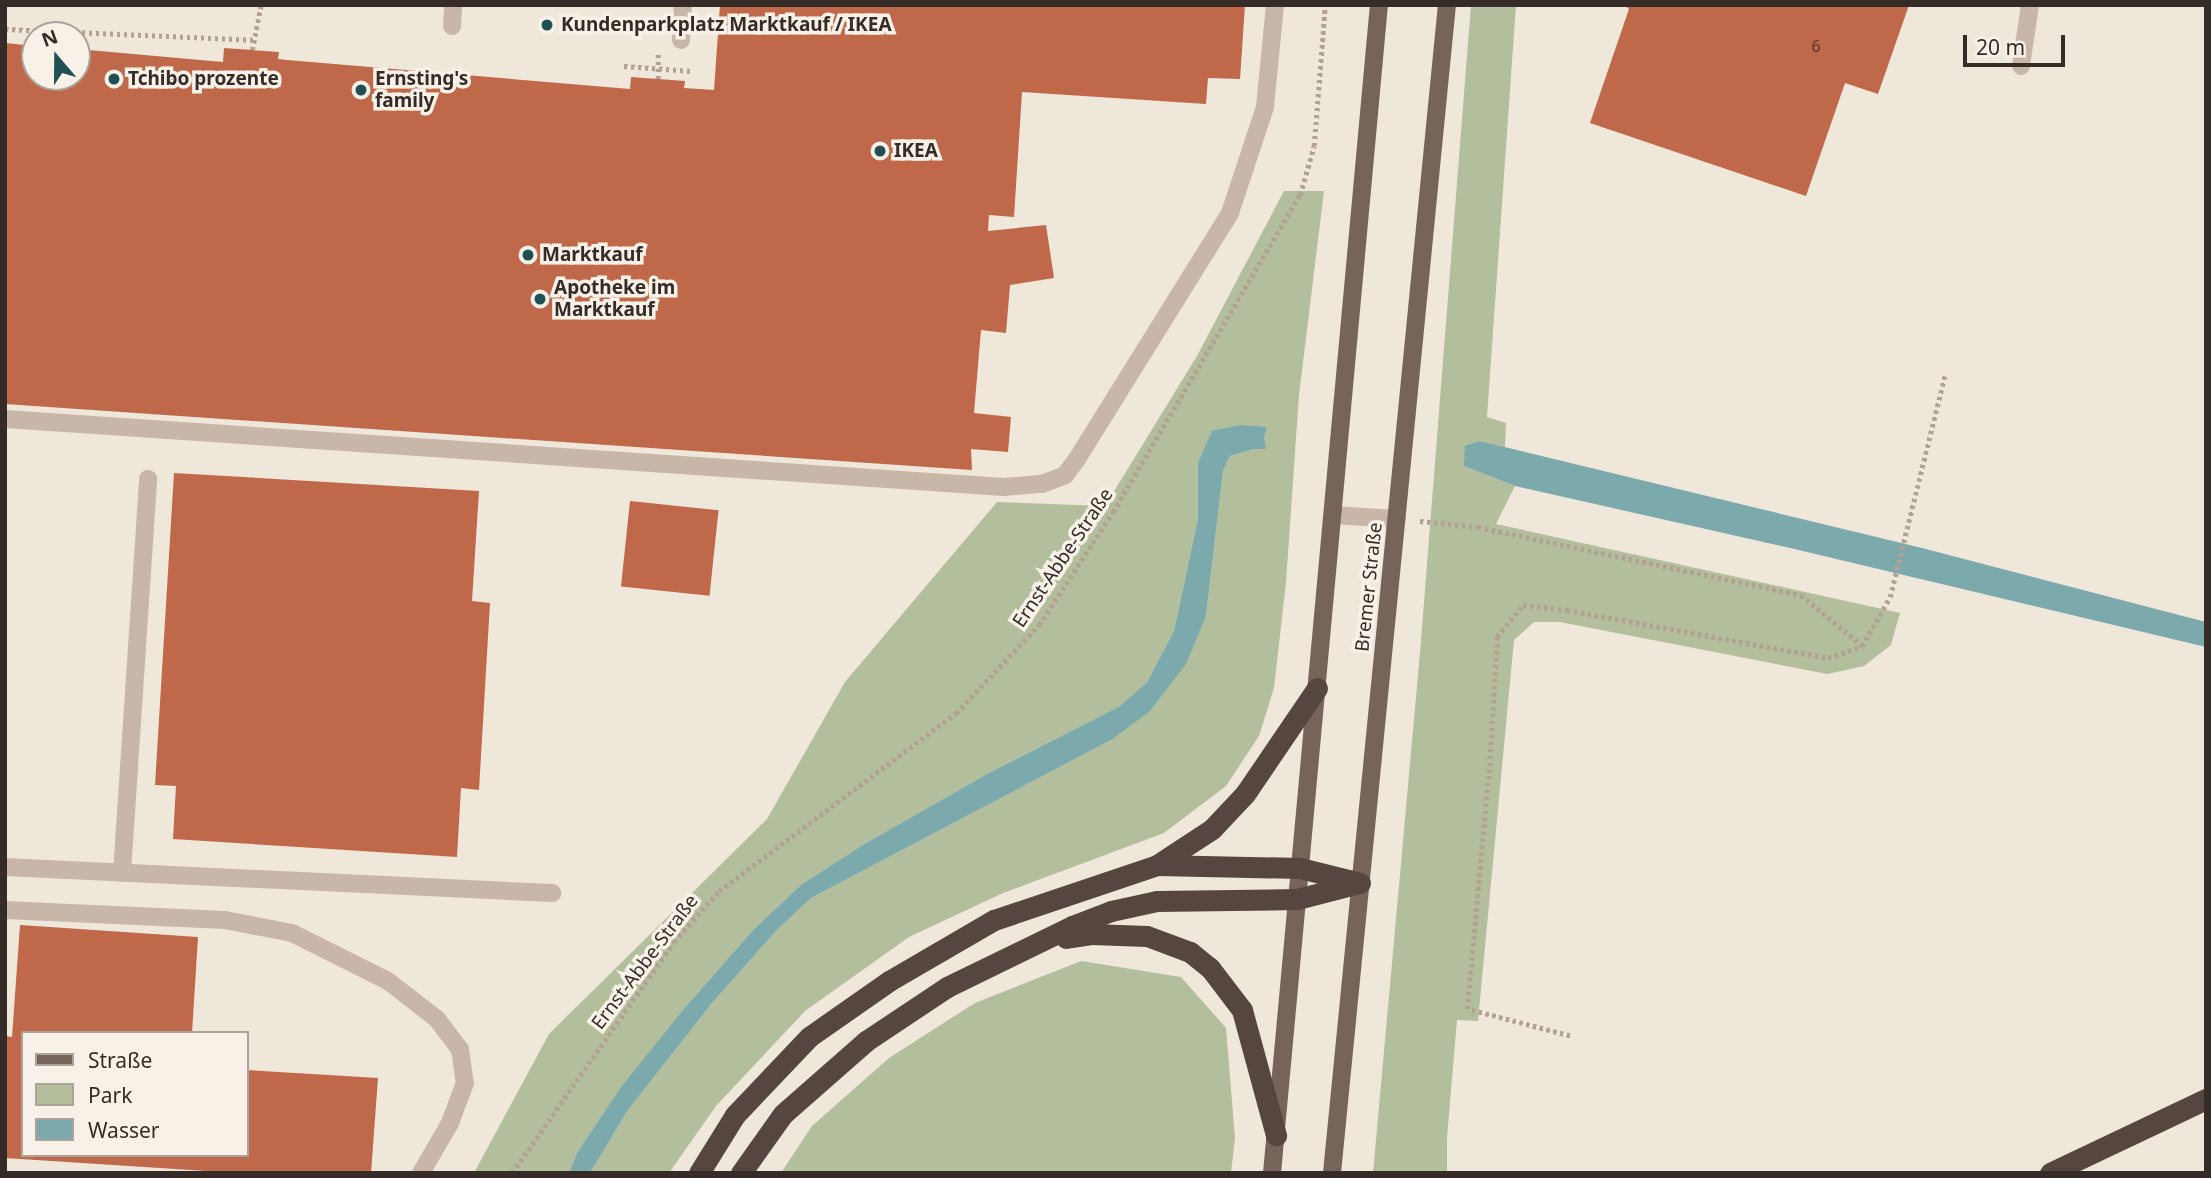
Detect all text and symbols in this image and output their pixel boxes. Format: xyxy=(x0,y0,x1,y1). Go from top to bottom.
place label: Kundenparkplatz Marktkauf / IKEA xyxy=(561,14,892,36)
marker: Kundenparkplatz Marktkauf / IKEA xyxy=(539,17,555,33)
north arrow xyxy=(21,21,91,91)
scale bar xyxy=(1966,21,2068,65)
text: N xyxy=(38,23,61,53)
text: 20 m xyxy=(1976,33,2025,61)
house number: 6 xyxy=(1811,36,1821,56)
place label: Tchibo prozente xyxy=(128,68,279,90)
place label: Ernsting's family xyxy=(375,68,468,112)
marker: Tchibo prozente xyxy=(106,71,122,87)
marker: Ernsting's family xyxy=(353,82,369,98)
place label: IKEA xyxy=(894,140,938,162)
marker: IKEA xyxy=(872,143,888,159)
place label: Marktkauf xyxy=(542,244,643,266)
marker: Marktkauf xyxy=(520,247,536,263)
place label: Apotheke im Marktkauf xyxy=(554,277,675,321)
marker: Apotheke im Marktkauf xyxy=(532,291,548,307)
street label: Ernst-Abbe-Straße xyxy=(1008,484,1118,632)
street label: Bremer Straße xyxy=(1351,521,1387,653)
street label: Ernst-Abbe-Straße xyxy=(587,890,703,1034)
legend xyxy=(21,1031,248,1157)
text: Straße xyxy=(88,1046,152,1074)
text: Park xyxy=(88,1081,132,1109)
text: Wasser xyxy=(88,1116,160,1144)

